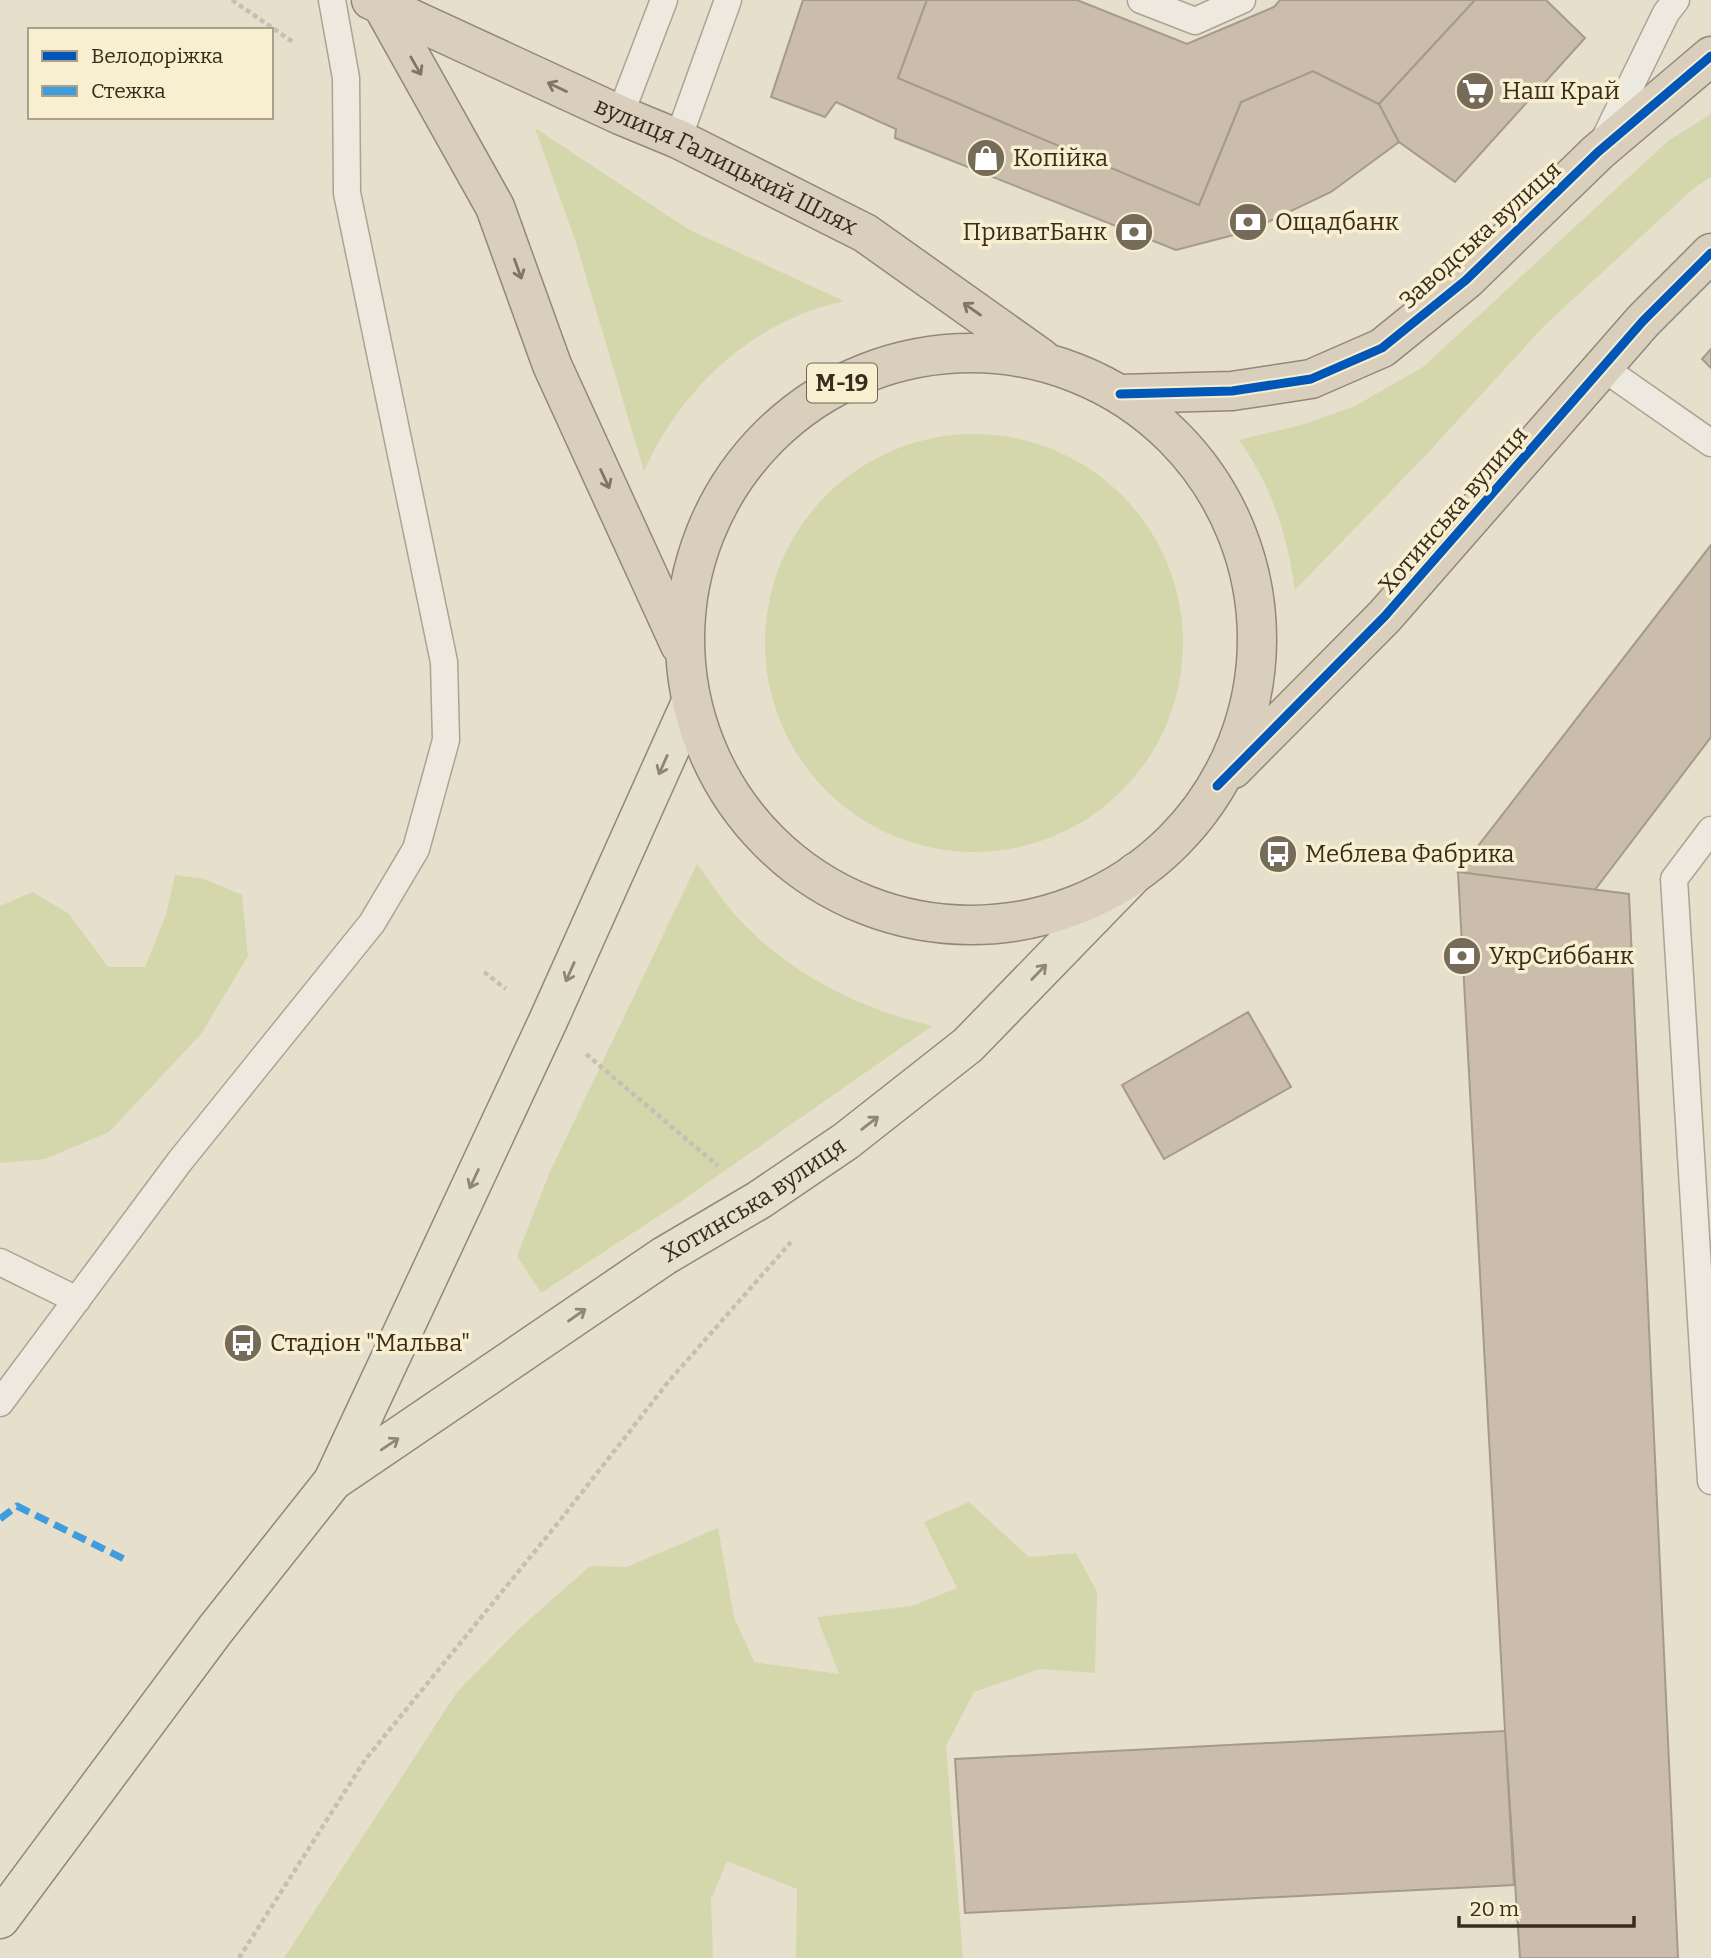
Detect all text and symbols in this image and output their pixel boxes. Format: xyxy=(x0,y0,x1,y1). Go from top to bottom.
legend xyxy=(28,28,273,119)
text: Велодоріжка xyxy=(91,43,224,69)
one-way arrow xyxy=(409,56,423,76)
supermarket icon: Наш Край xyxy=(1454,70,1496,112)
place label: Наш Край xyxy=(1502,77,1620,105)
text: Стежка xyxy=(91,78,166,104)
one-way arrow xyxy=(547,80,568,93)
street label: вулиця Галицький Шлях xyxy=(590,91,862,241)
shop icon: Копійка xyxy=(965,137,1007,179)
place label: Копійка xyxy=(1013,144,1108,172)
street label: Заводська вулиця xyxy=(1394,155,1566,315)
bank icon: Ощадбанк xyxy=(1227,201,1269,243)
place label: Ощадбанк xyxy=(1275,208,1399,236)
bank icon: ПриватБанк xyxy=(1113,211,1155,253)
place label: ПриватБанк xyxy=(962,218,1107,246)
one-way arrow xyxy=(513,258,525,280)
one-way arrow xyxy=(963,302,982,316)
road number: М-19 xyxy=(807,364,877,402)
street label: Хотинська вулиця xyxy=(1373,421,1533,599)
one-way arrow xyxy=(599,468,612,489)
one-way arrow xyxy=(656,754,669,775)
bus stop icon: Меблева Фабрика xyxy=(1257,833,1299,875)
place label: Меблева Фабрика xyxy=(1305,840,1514,868)
bank icon: УкрСиббанк xyxy=(1441,935,1483,977)
place label: УкрСиббанк xyxy=(1489,942,1634,970)
one-way arrow xyxy=(563,961,576,983)
one-way arrow xyxy=(1030,963,1047,980)
one-way arrow xyxy=(860,1115,878,1130)
street label: Хотинська вулиця xyxy=(657,1131,851,1268)
one-way arrow xyxy=(467,1168,481,1189)
one-way arrow xyxy=(567,1308,586,1322)
bus stop icon: Стадіон "Мальва" xyxy=(222,1322,264,1364)
place label: Стадіон "Мальва" xyxy=(270,1329,470,1357)
one-way arrow xyxy=(380,1436,399,1451)
scale bar xyxy=(1459,1884,1634,1928)
text: 20 m xyxy=(1470,1896,1519,1922)

